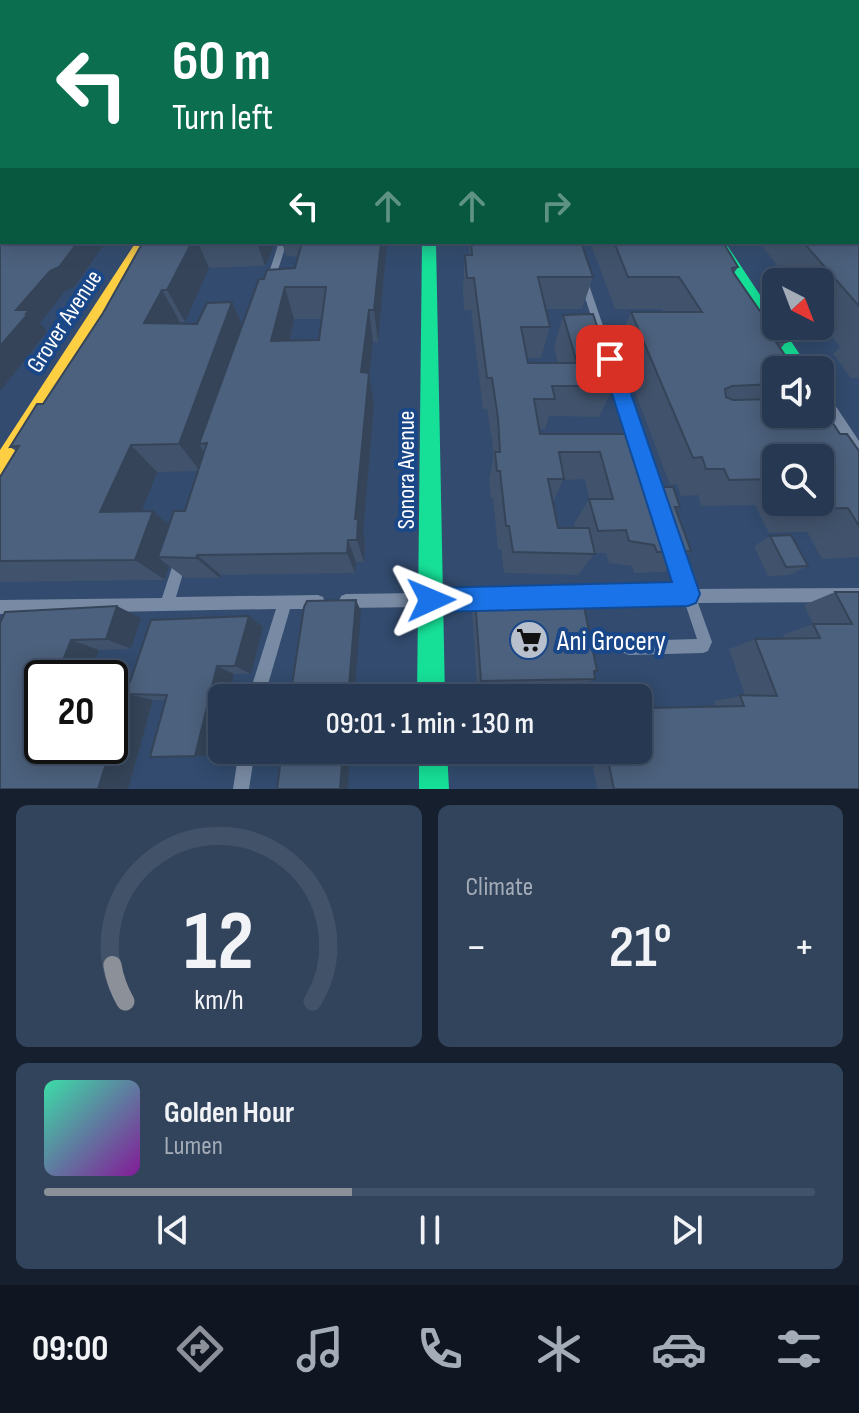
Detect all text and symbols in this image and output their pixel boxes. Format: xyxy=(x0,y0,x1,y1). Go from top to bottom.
text: 60 m xyxy=(172,29,271,96)
icon: left xyxy=(40,32,144,136)
text: Turn left xyxy=(172,97,273,140)
icon: left xyxy=(282,184,326,228)
icon: ahead xyxy=(366,184,410,228)
icon: ahead xyxy=(450,184,494,228)
icon: right xyxy=(534,184,578,228)
street label: Grover Avenue xyxy=(21,265,108,378)
north arrow xyxy=(762,268,834,340)
map controls xyxy=(762,268,834,516)
pin xyxy=(576,325,644,393)
icon: arrive xyxy=(588,337,632,381)
button: sound xyxy=(762,356,834,428)
street label: Sonora Avenue xyxy=(392,411,421,529)
button: search xyxy=(762,444,834,516)
position arrow xyxy=(389,558,473,642)
supermarket icon: Ani Grocery xyxy=(508,619,550,661)
place label: Ani Grocery xyxy=(556,625,666,658)
speed limit sign: 20 xyxy=(24,660,128,764)
text: 09:01 · 1 min · 130 m xyxy=(326,706,534,742)
text: Climate xyxy=(466,872,533,903)
text: 12 xyxy=(184,893,254,993)
text: 21° xyxy=(609,912,672,984)
text: − xyxy=(466,921,487,974)
text: + xyxy=(793,921,815,974)
text: km/h xyxy=(194,983,243,1018)
text: Golden Hour xyxy=(164,1095,294,1131)
text: Lumen xyxy=(164,1131,223,1162)
icon: previous xyxy=(151,1208,195,1252)
icon: pause xyxy=(408,1208,452,1252)
icon: next xyxy=(665,1208,709,1252)
icon: directions xyxy=(172,1321,228,1377)
icon: music xyxy=(292,1321,348,1377)
icon: phone xyxy=(412,1321,468,1377)
icon: climate xyxy=(531,1321,587,1377)
icon: car xyxy=(651,1321,707,1377)
icon: filters xyxy=(771,1321,827,1377)
text: 09:00 xyxy=(32,1328,108,1371)

